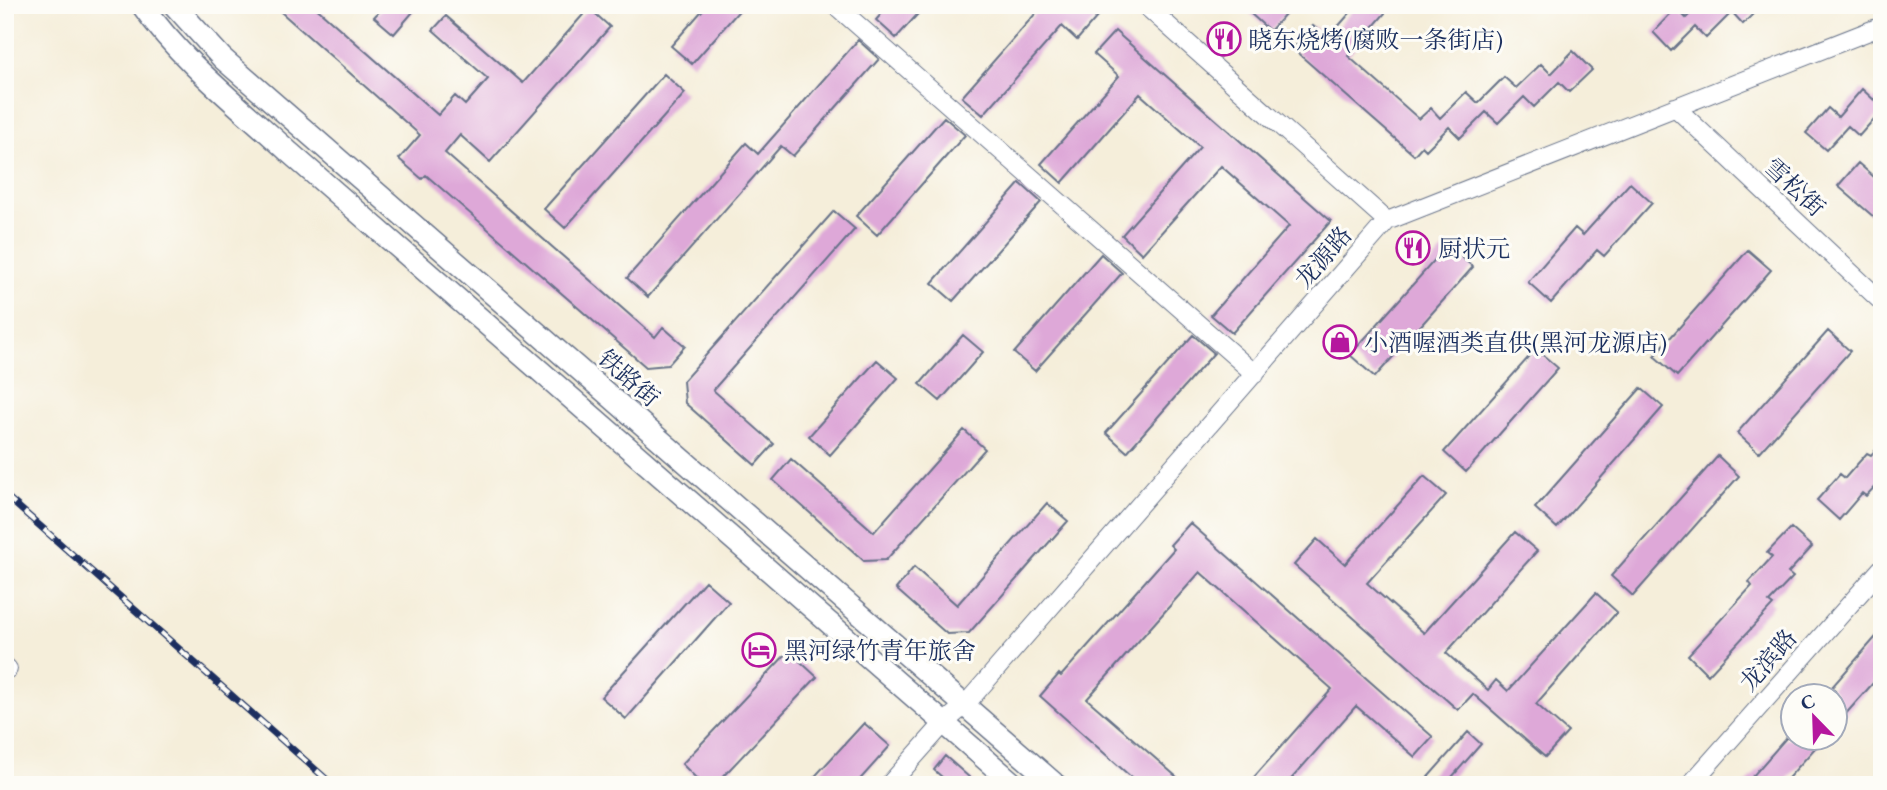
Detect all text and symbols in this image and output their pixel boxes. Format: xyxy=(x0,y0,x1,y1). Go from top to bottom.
restaurant icon: 晓东烧烤(腐败一条街店) xyxy=(1205,20,1243,58)
place label: 晓东烧烤(腐败一条街店) xyxy=(1248,24,1503,55)
street label: 雪松街 xyxy=(1758,151,1832,223)
street label: 龙源路 xyxy=(1288,220,1358,294)
restaurant icon: 厨状元 xyxy=(1394,229,1432,267)
place label: 厨状元 xyxy=(1438,233,1510,264)
shop icon: 小酒喔酒类直供(黑河龙源店) xyxy=(1321,323,1359,361)
place label: 小酒喔酒类直供(黑河龙源店) xyxy=(1364,327,1667,358)
street label: 铁路街 xyxy=(592,343,666,413)
street label: 龙滨路 xyxy=(1733,623,1803,697)
hotel icon: 黑河绿竹青年旅舍 xyxy=(740,631,778,669)
place label: 黑河绿竹青年旅舍 xyxy=(784,635,976,666)
north arrow xyxy=(1778,682,1848,752)
text: С xyxy=(1796,688,1819,716)

